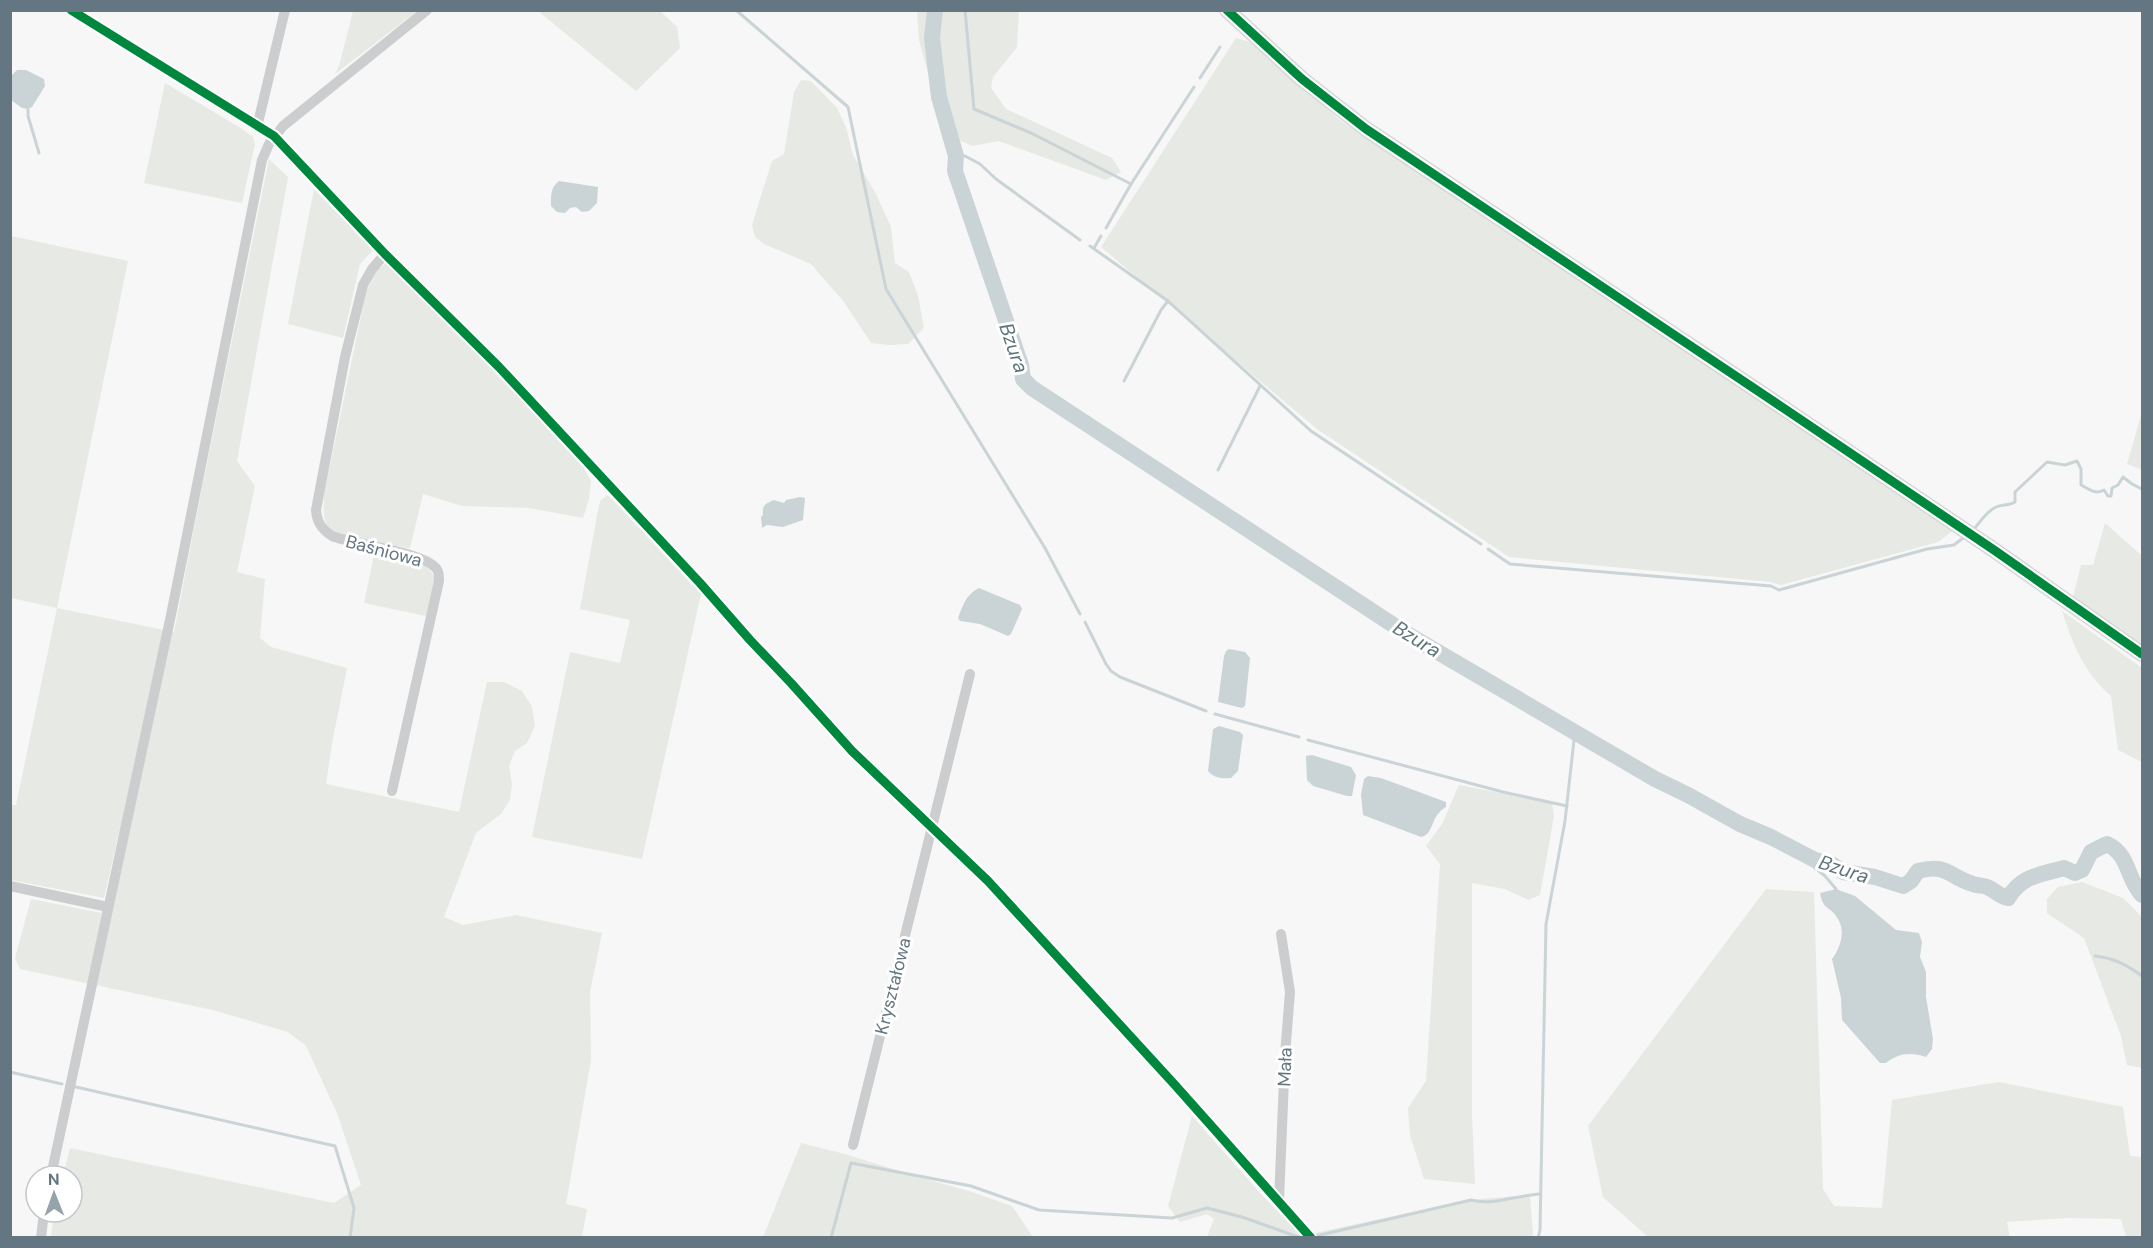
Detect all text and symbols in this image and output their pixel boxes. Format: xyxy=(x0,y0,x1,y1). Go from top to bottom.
water label: Bzura xyxy=(993,320,1035,376)
street label: Baśniowa xyxy=(343,529,425,573)
water label: Bzura xyxy=(1388,615,1446,663)
water label: Bzura xyxy=(1816,849,1872,889)
street label: Kryształowa xyxy=(869,935,917,1037)
street label: Mała xyxy=(1272,1047,1298,1087)
north arrow xyxy=(24,1164,84,1224)
text: N xyxy=(48,1169,60,1190)

